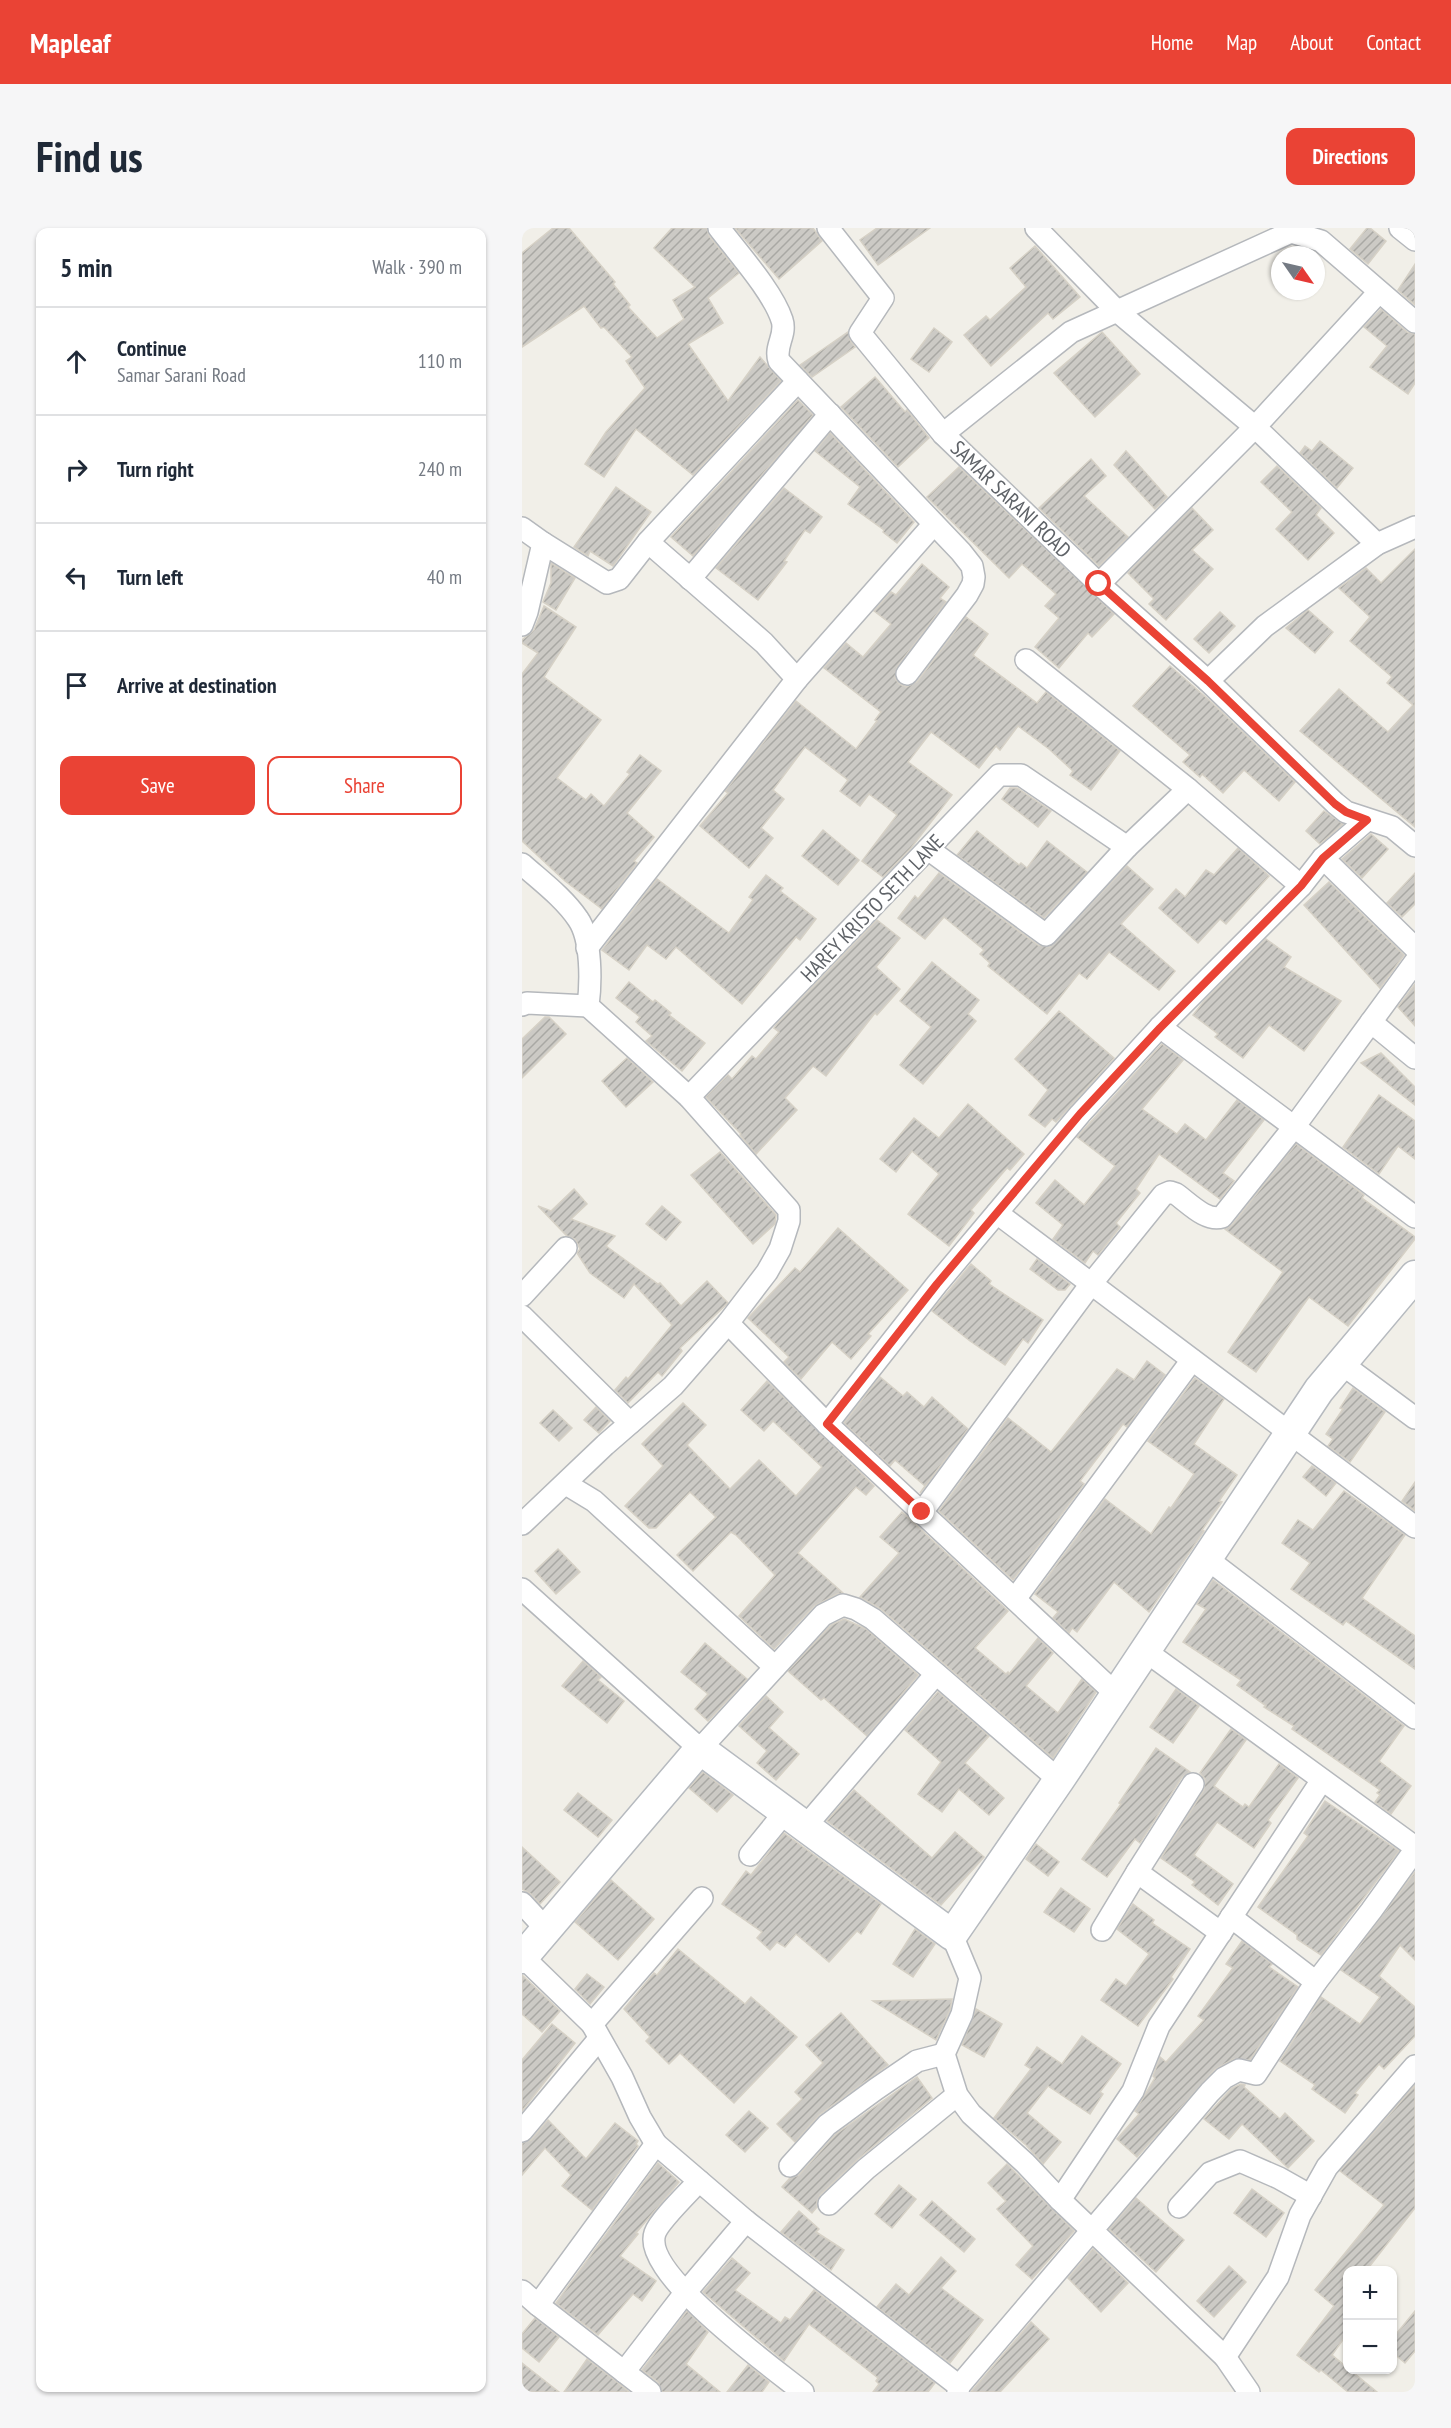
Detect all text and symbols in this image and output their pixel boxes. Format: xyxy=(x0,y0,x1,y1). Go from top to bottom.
text: Mapleaf xyxy=(30,24,111,61)
text: Home xyxy=(1151,29,1193,56)
text: Map xyxy=(1226,29,1257,56)
text: About xyxy=(1290,29,1333,56)
text: Contact xyxy=(1366,29,1421,56)
button: Directions xyxy=(1286,128,1415,185)
text: Find us xyxy=(36,129,143,184)
north arrow xyxy=(1271,246,1325,300)
text: 5 min xyxy=(60,251,113,284)
text: Walk · 390 m xyxy=(372,254,462,280)
text: Continue xyxy=(117,334,187,362)
icon: ahead xyxy=(60,345,93,378)
text: 110 m xyxy=(418,348,462,374)
text: Samar Sarani Road xyxy=(117,362,246,388)
street label: SAMAR SARANI ROAD xyxy=(945,435,1077,563)
icon: right xyxy=(60,453,93,486)
text: Turn right xyxy=(117,455,194,483)
text: 240 m xyxy=(418,456,462,482)
icon: left xyxy=(60,561,93,594)
text: Turn left xyxy=(117,563,183,591)
text: 40 m xyxy=(427,564,462,590)
route start xyxy=(1085,570,1111,596)
icon: arrive xyxy=(60,669,93,702)
text: Arrive at destination xyxy=(117,671,277,699)
button: Save xyxy=(60,756,255,815)
button: Share xyxy=(267,756,462,815)
street label: HAREY KRISTO SETH LANE xyxy=(795,829,949,987)
route end xyxy=(908,1498,934,1524)
map controls xyxy=(1343,2266,1397,2374)
button: + xyxy=(1343,2266,1397,2320)
button: − xyxy=(1343,2320,1397,2374)

